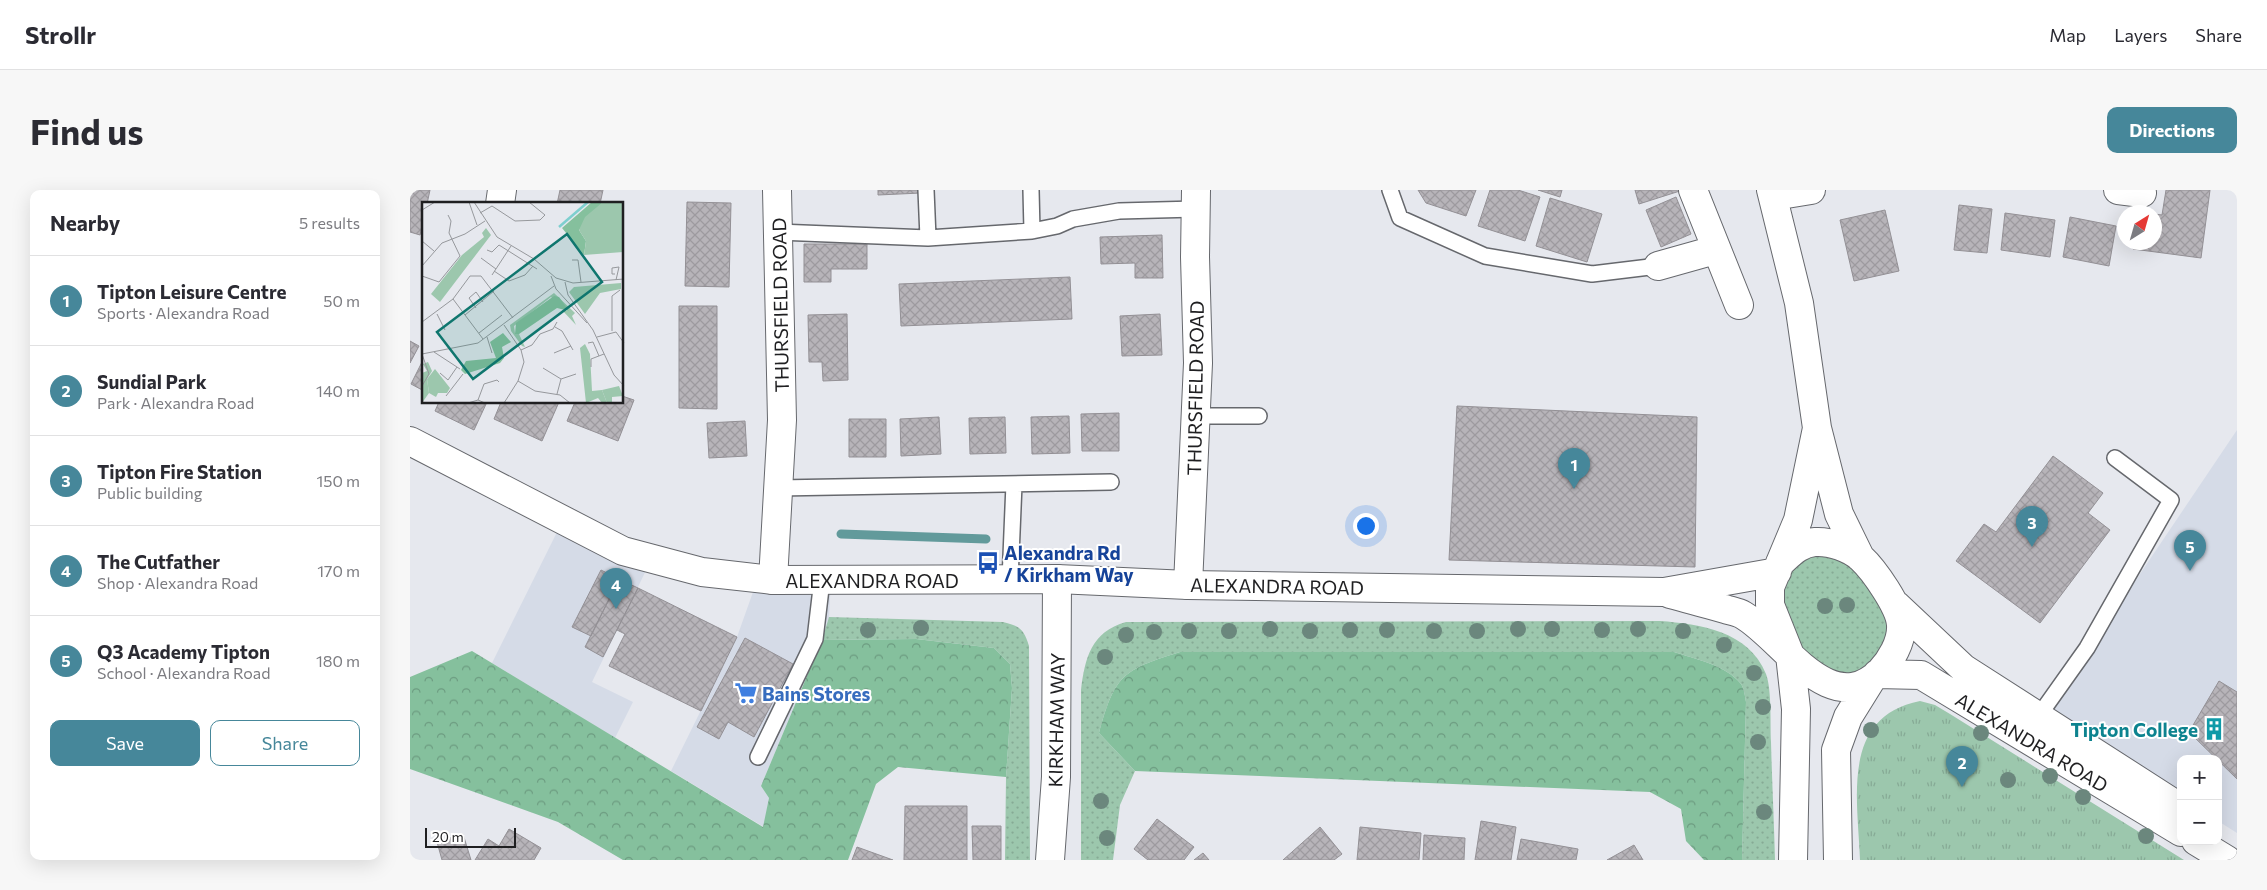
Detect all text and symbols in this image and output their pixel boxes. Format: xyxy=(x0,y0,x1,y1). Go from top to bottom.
text: Strollr xyxy=(25,20,96,49)
text: Map xyxy=(2049,24,2086,46)
text: Layers xyxy=(2114,24,2167,46)
text: Share xyxy=(2195,24,2242,46)
button: Directions xyxy=(2107,107,2237,153)
text: Find us xyxy=(30,109,144,152)
inset map xyxy=(422,202,624,404)
north arrow xyxy=(2117,205,2162,250)
text: Nearby xyxy=(50,210,120,235)
text: 5 results xyxy=(299,213,360,232)
street label: THURSFIELD ROAD xyxy=(767,217,793,393)
text: Tipton Leisure Centre xyxy=(97,280,286,303)
text: 1 xyxy=(62,291,70,310)
text: 50 m xyxy=(323,291,360,310)
street label: THURSFIELD ROAD xyxy=(1182,300,1208,476)
text: Sports · Alexandra Road xyxy=(97,303,269,322)
text: Sundial Park xyxy=(97,370,207,393)
text: 2 xyxy=(61,381,71,400)
text: 140 m xyxy=(316,381,360,400)
text: Park · Alexandra Road xyxy=(97,393,254,412)
pin: 1 xyxy=(1558,448,1590,489)
text: Tipton Fire Station xyxy=(97,460,262,483)
text: 3 xyxy=(61,471,71,490)
text: 150 m xyxy=(317,471,360,490)
text: Public building xyxy=(97,483,202,502)
pin: 3 xyxy=(2016,506,2048,547)
your location xyxy=(1353,513,1379,539)
pin: 5 xyxy=(2174,530,2206,571)
place label: Alexandra Rd / Kirkham Way xyxy=(1004,541,1134,586)
text: The Cutfather xyxy=(97,550,220,573)
bus stop icon: Alexandra Rd / Kirkham Way xyxy=(975,550,1001,576)
text: 4 xyxy=(61,561,71,580)
text: 170 m xyxy=(317,561,360,580)
pin: 4 xyxy=(600,568,632,609)
street label: ALEXANDRA ROAD xyxy=(785,569,959,592)
text: Shop · Alexandra Road xyxy=(97,573,258,592)
street label: ALEXANDRA ROAD xyxy=(1190,573,1364,599)
text: Q3 Academy Tipton xyxy=(97,640,270,663)
text: 5 xyxy=(61,651,71,670)
text: 180 m xyxy=(316,651,360,670)
street label: KIRKHAM WAY xyxy=(1043,653,1069,787)
text: School · Alexandra Road xyxy=(97,663,270,682)
supermarket icon: Bains Stores xyxy=(733,680,759,706)
place label: Bains Stores xyxy=(762,682,870,705)
street label: ALEXANDRA ROAD xyxy=(1952,687,2112,797)
building icon: Tipton College xyxy=(2201,716,2227,742)
place label: Tipton College xyxy=(2070,718,2198,741)
button: Save xyxy=(50,720,200,766)
button: Share xyxy=(210,720,360,766)
pin: 2 xyxy=(1946,746,1978,787)
map controls xyxy=(2177,755,2222,845)
button: + xyxy=(2177,755,2222,800)
button: − xyxy=(2177,800,2222,845)
scale bar xyxy=(425,825,516,848)
text: 20 m xyxy=(432,828,464,845)

